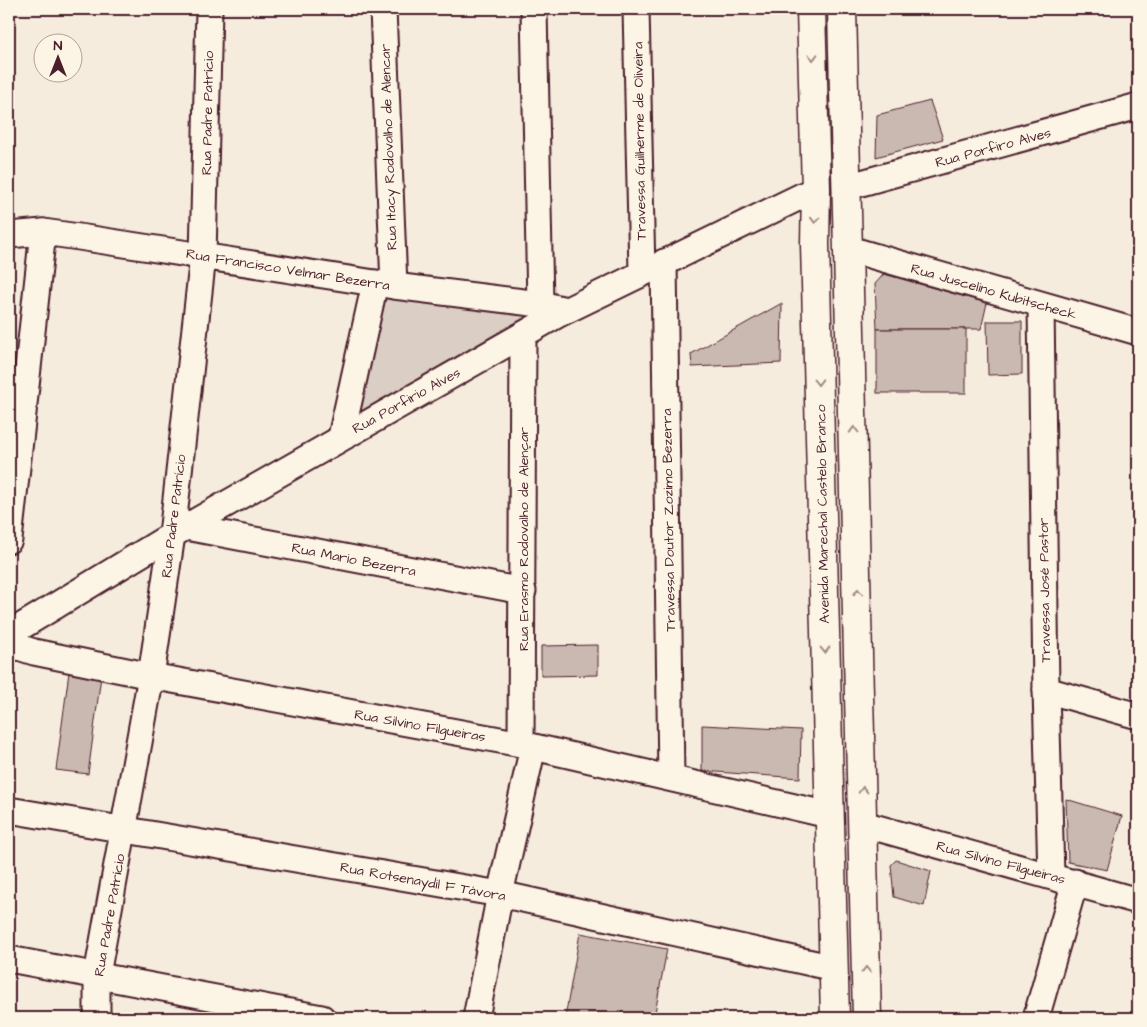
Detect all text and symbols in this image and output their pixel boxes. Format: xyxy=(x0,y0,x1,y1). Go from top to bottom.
north arrow xyxy=(32,32,82,82)
text: N xyxy=(54,36,63,56)
street label: Travessa Guilherme de Oliveira xyxy=(628,42,652,240)
street label: Rua Itacy Rodovalho de Alencar xyxy=(375,43,403,251)
street label: Rua Padre Patrício xyxy=(197,51,219,175)
one-way arrow xyxy=(807,54,818,62)
street label: Rua Porfiro Alves xyxy=(933,123,1053,173)
one-way arrow xyxy=(810,216,821,224)
street label: Rua Francisco Velmar Bezerra xyxy=(184,244,391,296)
street label: Rua Juscelino Kubitscheck xyxy=(908,259,1079,325)
street label: Rua Porfirio Alves xyxy=(349,363,464,439)
one-way arrow xyxy=(813,379,824,387)
street label: Avenida Marechal Castelo Branco xyxy=(811,404,835,624)
street label: Travessa Doutor Zozimo Bezerra xyxy=(657,408,681,632)
one-way arrow xyxy=(849,425,859,433)
street label: Rua Erasmo Rodovalho de Alençar xyxy=(514,427,534,651)
street label: Rua Padre Patrício xyxy=(156,453,192,579)
street label: Travessa José Pastor xyxy=(1034,517,1056,663)
street label: Rua Mario Bezerra xyxy=(290,538,418,582)
one-way arrow xyxy=(853,588,863,596)
one-way arrow xyxy=(820,646,830,654)
street label: Rua Silvino Filgueiras xyxy=(353,705,487,747)
one-way arrow xyxy=(857,785,868,793)
street label: Rua Silvino Filgueiras xyxy=(934,836,1068,890)
street label: Rua Padre Patrício xyxy=(89,852,131,978)
street label: Rua Rotsenaydil F Távora xyxy=(338,858,507,906)
one-way arrow xyxy=(861,965,871,973)

